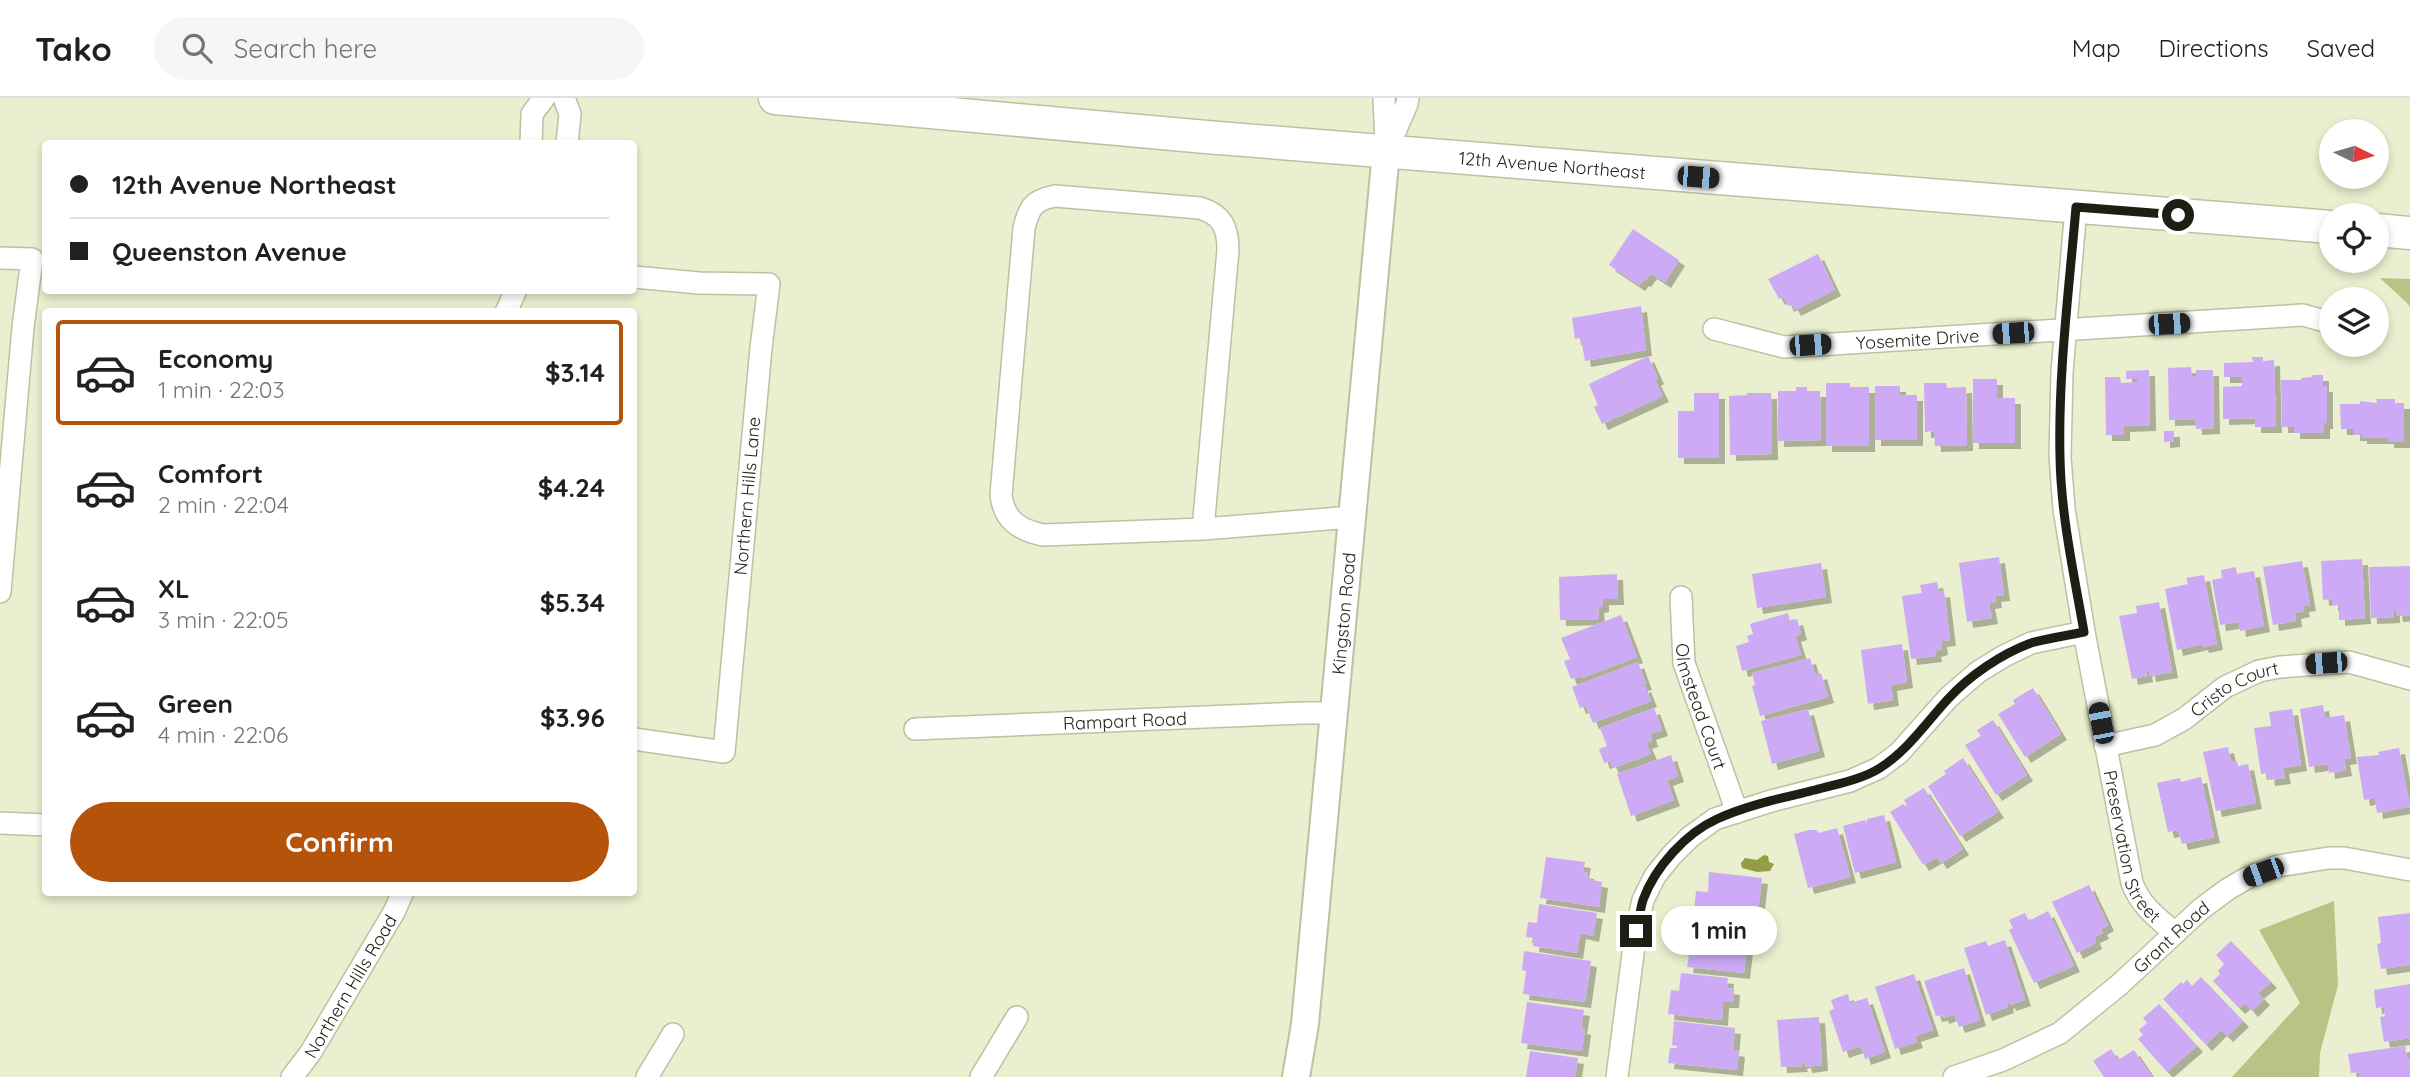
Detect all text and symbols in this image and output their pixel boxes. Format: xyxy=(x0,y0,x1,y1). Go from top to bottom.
search box xyxy=(154,17,644,80)
text: Tako xyxy=(35,28,112,69)
icon: search xyxy=(178,29,216,67)
text: Search here xyxy=(234,32,377,65)
text: Map xyxy=(2072,33,2121,63)
text: Directions xyxy=(2159,33,2269,63)
text: Saved xyxy=(2307,33,2375,63)
north arrow xyxy=(2319,119,2389,189)
map controls xyxy=(2319,119,2389,357)
street label: 12th Avenue Northeast xyxy=(1458,146,1646,184)
car xyxy=(1677,165,1720,189)
text: 12th Avenue Northeast xyxy=(112,168,397,201)
route start xyxy=(2162,199,2194,231)
button: locate xyxy=(2319,203,2389,273)
text: Queenston Avenue xyxy=(112,235,347,268)
button: layers xyxy=(2319,287,2389,357)
car xyxy=(2148,312,2191,336)
car xyxy=(1992,321,2035,345)
street label: Yosemite Drive xyxy=(1855,323,1980,354)
car xyxy=(1789,333,1832,357)
icon: car xyxy=(74,341,137,404)
text: Economy xyxy=(158,342,273,375)
text: $3.14 xyxy=(545,356,605,389)
text: 1 min · 22:03 xyxy=(158,375,285,404)
street label: Northern Hills Lane xyxy=(729,416,765,576)
icon: car xyxy=(74,456,137,519)
text: Comfort xyxy=(158,457,263,490)
text: $4.24 xyxy=(538,471,605,504)
text: 2 min · 22:04 xyxy=(158,490,289,519)
street label: Kingston Road xyxy=(1326,551,1360,676)
icon: car xyxy=(74,571,137,634)
text: XL xyxy=(158,572,190,605)
text: $5.34 xyxy=(540,586,605,619)
text: 3 min · 22:05 xyxy=(158,605,289,634)
street label: Olmstead Court xyxy=(1672,643,1732,772)
car xyxy=(2305,651,2348,675)
street label: Cristo Court xyxy=(2185,656,2280,722)
icon: car xyxy=(74,686,137,749)
text: Green xyxy=(158,687,233,720)
car xyxy=(2087,700,2116,746)
text: $3.96 xyxy=(540,701,605,734)
street label: Rampart Road xyxy=(1062,706,1187,734)
text: 4 min · 22:06 xyxy=(158,720,288,749)
street label: Preservation Street xyxy=(2099,768,2166,927)
button: Confirm xyxy=(70,802,609,882)
car xyxy=(2240,855,2287,889)
street label: Grant Road xyxy=(2128,895,2214,978)
callout: 1 min xyxy=(1660,906,1776,956)
street label: Northern Hills Road xyxy=(299,910,401,1062)
route end xyxy=(1620,915,1652,947)
text: 1 min xyxy=(1691,916,1747,945)

